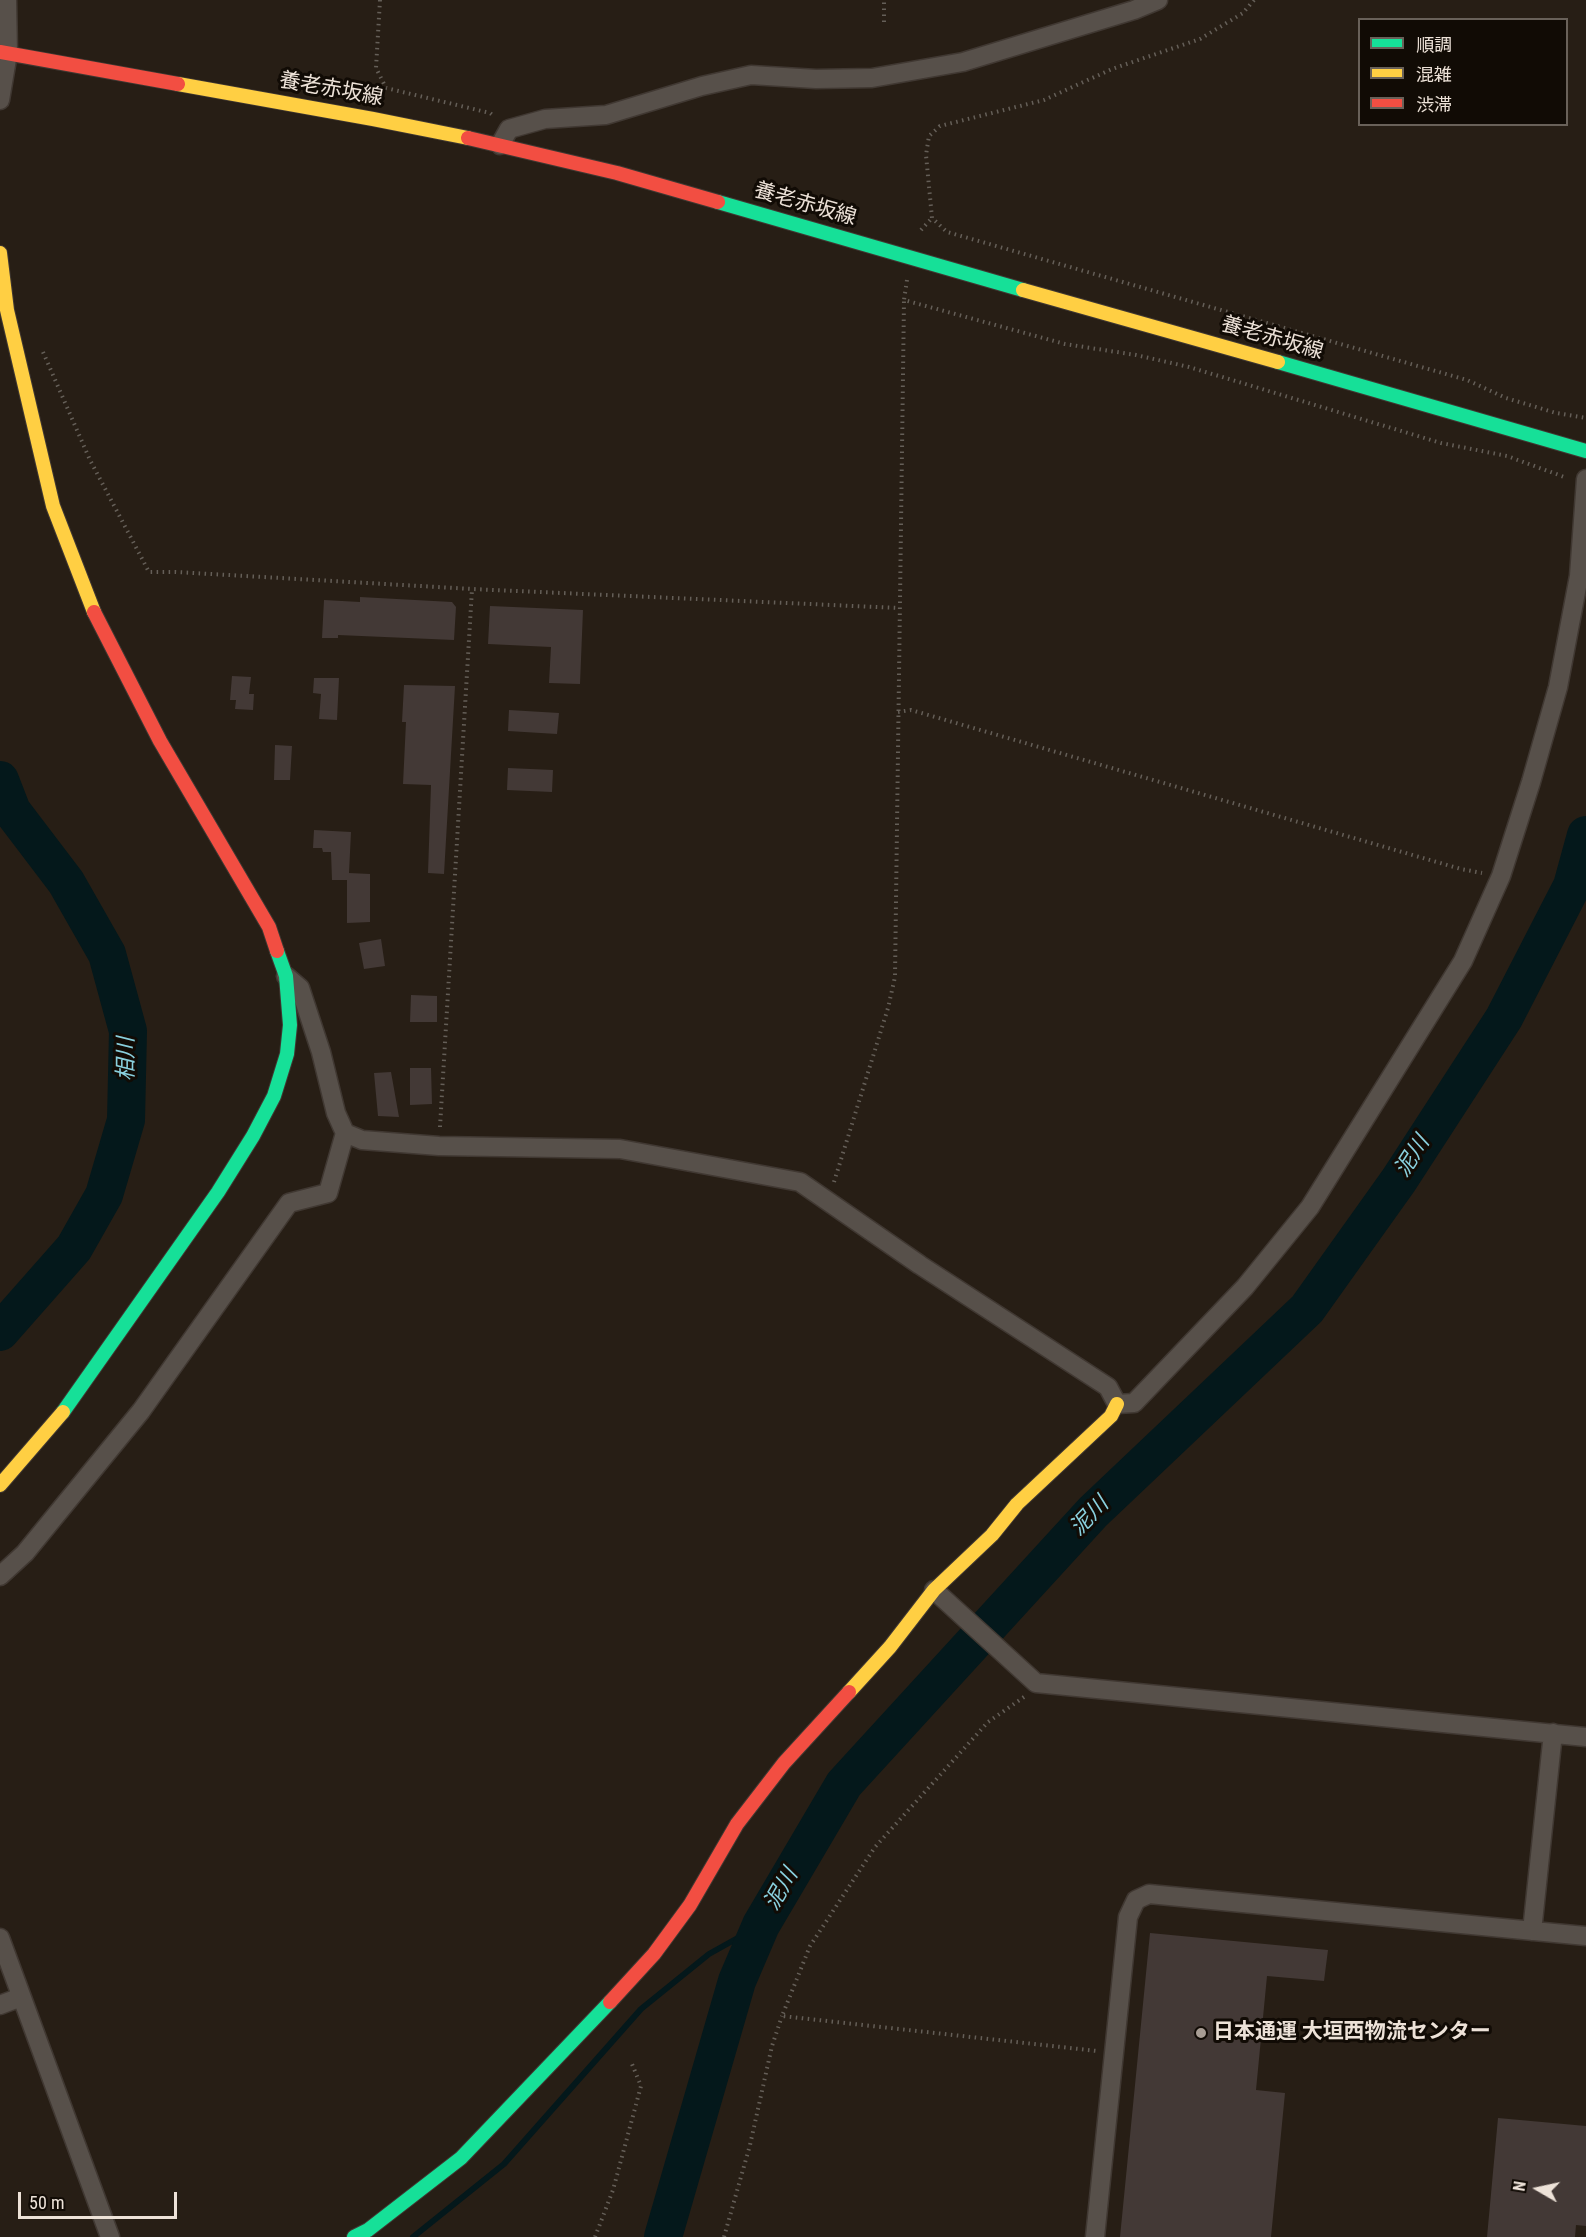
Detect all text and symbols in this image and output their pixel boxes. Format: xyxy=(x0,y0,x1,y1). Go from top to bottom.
legend xyxy=(1358,18,1568,126)
text: 順調 xyxy=(1416,34,1452,55)
text: 混雑 xyxy=(1416,64,1452,85)
street label: 養老赤坂線 xyxy=(277,68,385,112)
text: 渋滞 xyxy=(1416,94,1452,115)
street label: 養老赤坂線 xyxy=(751,178,859,232)
street label: 養老赤坂線 xyxy=(1218,312,1326,366)
water label: 相川 xyxy=(114,1037,140,1081)
water label: 泥川 xyxy=(1390,1131,1436,1183)
water label: 泥川 xyxy=(1065,1492,1115,1542)
water label: 泥川 xyxy=(760,1864,804,1916)
place label: 日本通運 大垣西物流センター xyxy=(1213,2020,1491,2046)
marker: 日本通運 大垣西物流センター xyxy=(1194,2026,1208,2040)
north arrow xyxy=(1508,2159,1568,2219)
scale bar xyxy=(21,2180,180,2218)
text: N xyxy=(1510,2180,1530,2192)
text: 50 m xyxy=(29,2192,64,2213)

